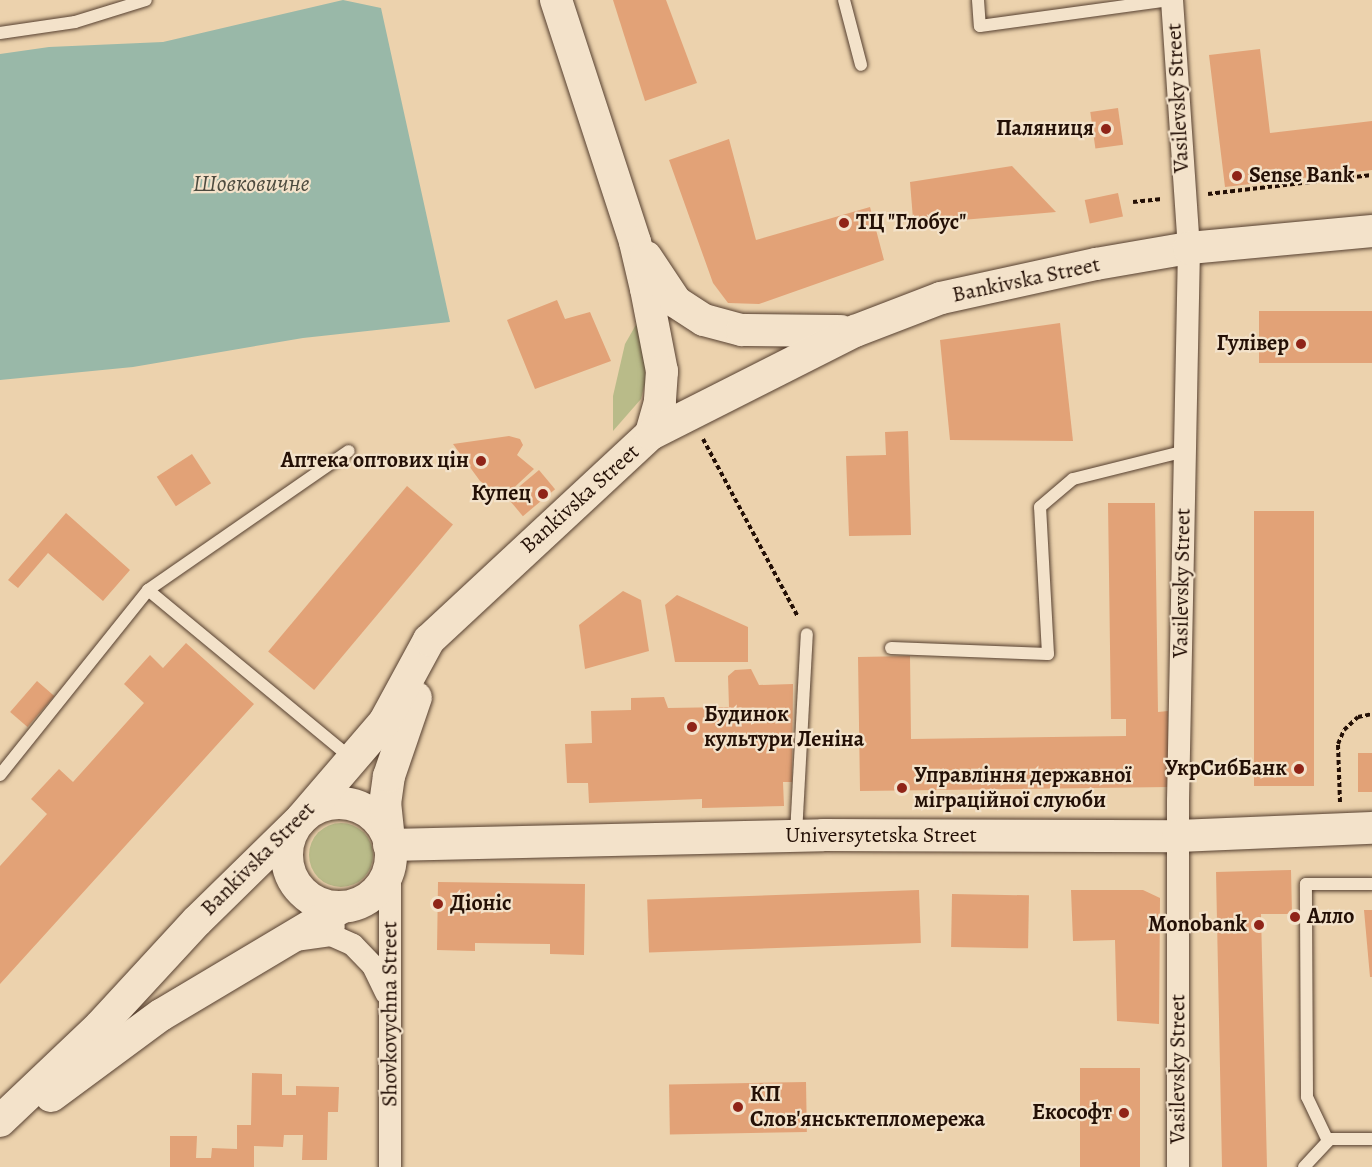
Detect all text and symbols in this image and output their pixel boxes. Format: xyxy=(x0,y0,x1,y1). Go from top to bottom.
street label: Vasilevsky Street xyxy=(1161,22,1195,174)
place label: Паляниця xyxy=(996,116,1094,142)
marker: Паляниця xyxy=(1099,122,1113,136)
place label: Sense Bank xyxy=(1249,163,1354,189)
marker: Sense Bank xyxy=(1230,169,1244,183)
water label: Шовковичне xyxy=(193,170,309,198)
place label: ТЦ "Глобус" xyxy=(856,210,967,236)
marker: ТЦ "Глобус" xyxy=(837,216,851,230)
street label: Bankivska Street xyxy=(950,251,1102,309)
place label: Гулівер xyxy=(1216,331,1289,357)
marker: Гулівер xyxy=(1294,337,1308,351)
street label: Bankivska Street xyxy=(515,439,645,559)
place label: Аптека оптових цін xyxy=(281,448,469,474)
marker: Аптека оптових цін xyxy=(474,454,488,468)
place label: Купец xyxy=(471,481,531,507)
marker: Купец xyxy=(536,487,550,501)
street label: Vasilevsky Street xyxy=(1167,508,1197,658)
place label: Будинок культури Леніна xyxy=(704,701,864,752)
marker: Будинок культури Леніна xyxy=(685,720,699,734)
place label: УкрСибБанк xyxy=(1165,756,1287,782)
place label: Управління державної міграційної слуюби xyxy=(914,762,1132,813)
marker: УкрСибБанк xyxy=(1292,762,1306,776)
marker: Управління державної міграційної слуюби xyxy=(895,781,909,795)
street label: Bankivska Street xyxy=(195,796,321,922)
street label: Universytetska Street xyxy=(785,823,977,849)
place label: Діоніс xyxy=(450,891,511,917)
marker: Діоніс xyxy=(431,897,445,911)
place label: Алло xyxy=(1307,904,1354,930)
marker: Алло xyxy=(1288,910,1302,924)
place label: Monobank xyxy=(1148,912,1247,938)
marker: Monobank xyxy=(1252,918,1266,932)
street label: Shovkovychna Street xyxy=(377,921,403,1107)
street label: Vasilevsky Street xyxy=(1165,994,1191,1144)
place label: КП Слов'янськтепломережа xyxy=(750,1081,985,1132)
marker: КП Слов'янськтепломережа xyxy=(731,1100,745,1114)
place label: Екософт xyxy=(1032,1100,1112,1126)
marker: Екософт xyxy=(1117,1106,1131,1120)

